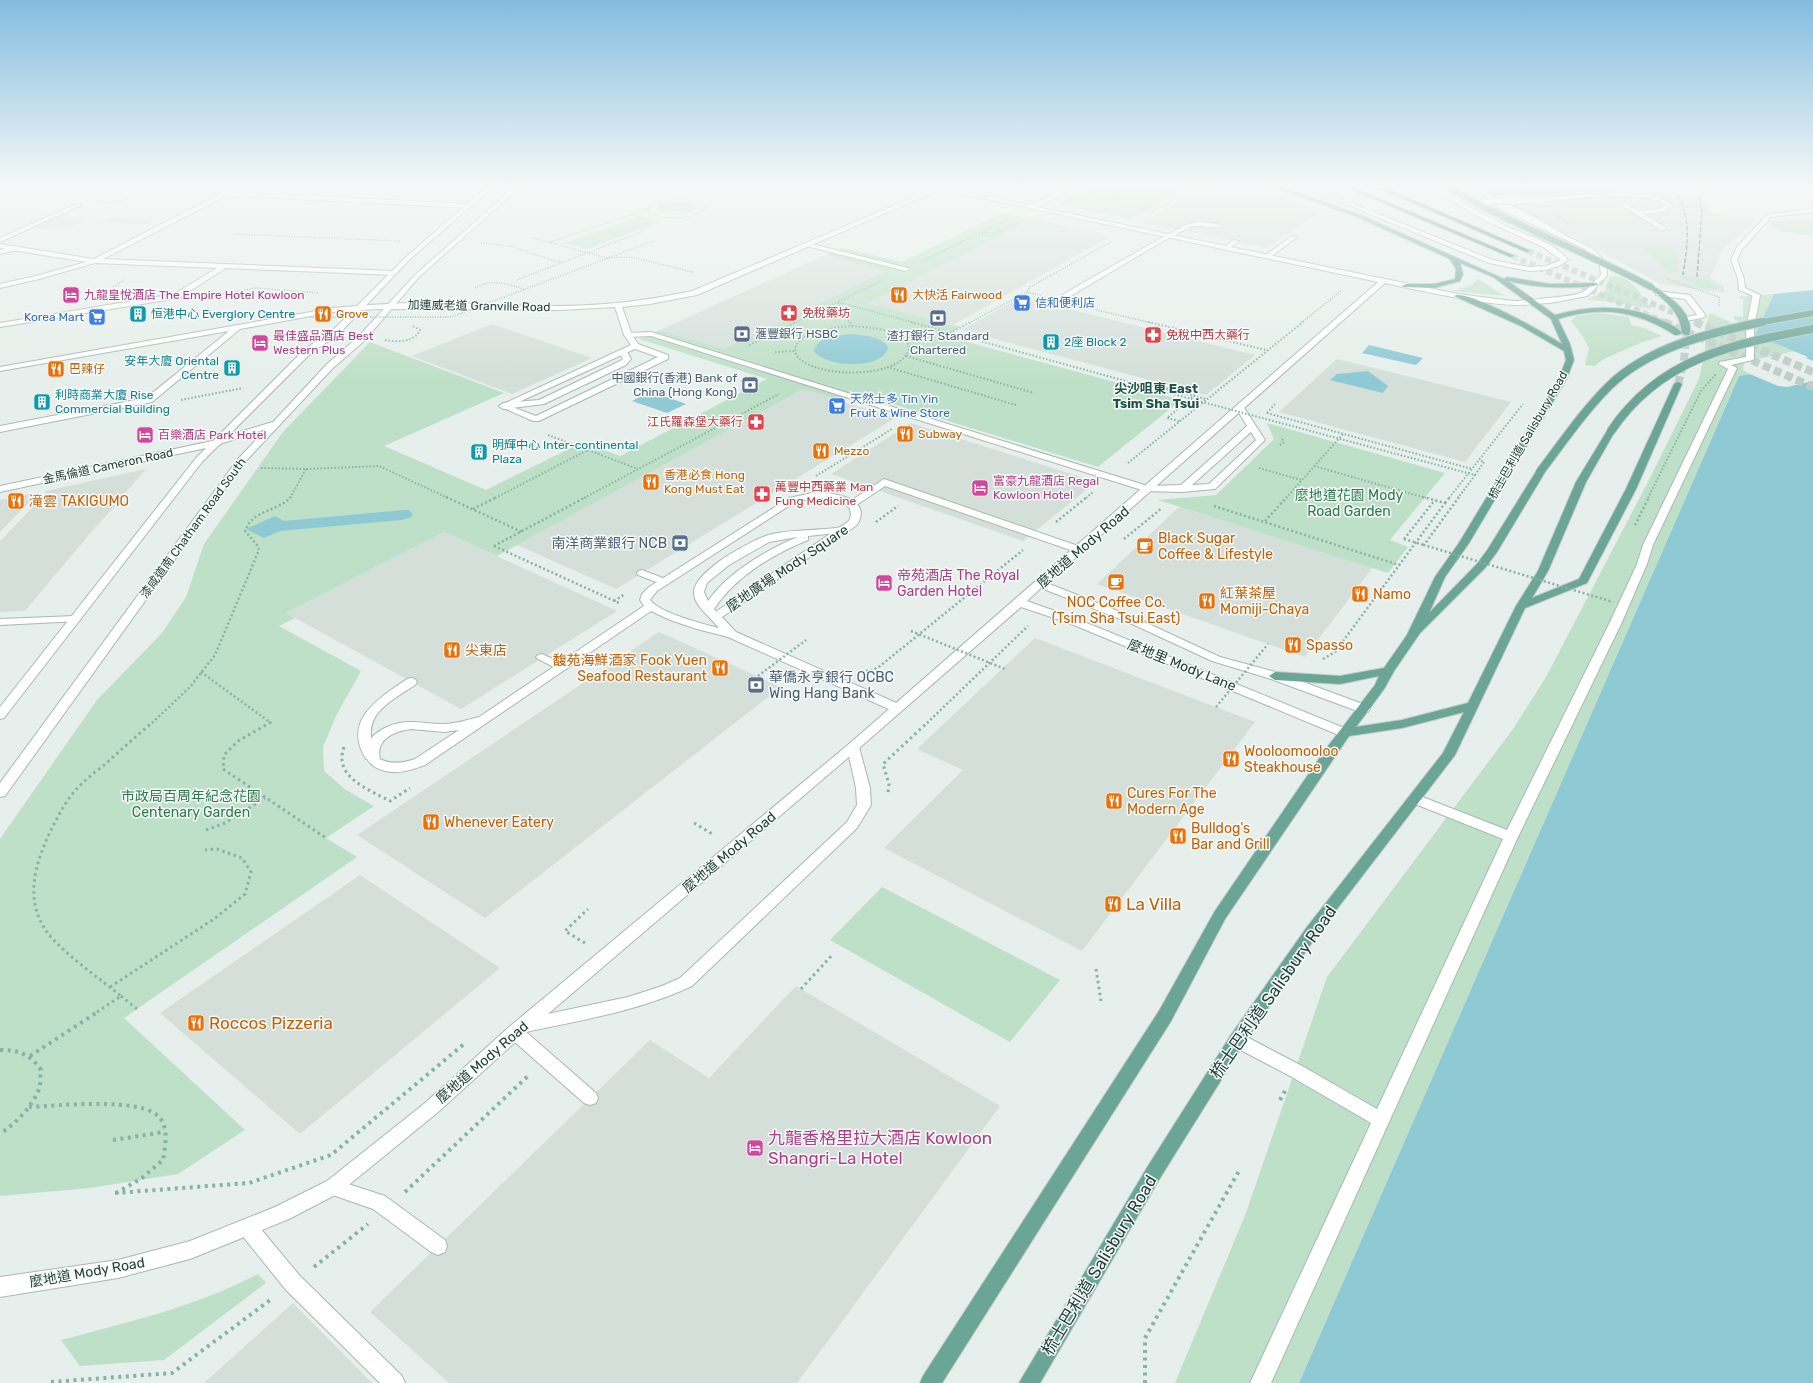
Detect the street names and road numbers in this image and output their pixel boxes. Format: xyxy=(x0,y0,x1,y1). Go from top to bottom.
street label: 加連威老道 Granville Road xyxy=(407,298,551,314)
street label: 梳士巴利道 Salisbury Road xyxy=(1486,368,1570,502)
street label: 金馬倫道 Cameron Road xyxy=(42,445,174,487)
street label: 漆咸道南 Chatham Road South xyxy=(137,455,249,601)
street label: 麼地道 Mody Road xyxy=(1034,503,1133,592)
street label: 麼地廣場 Mody Square xyxy=(723,521,852,616)
street label: 麼地里 Mody Lane xyxy=(1125,636,1239,695)
street label: 麼地道 Mody Road xyxy=(679,808,780,896)
street label: 梳士巴利道 Salisbury Road xyxy=(1206,902,1340,1082)
street label: 麼地道 Mody Road xyxy=(433,1018,532,1107)
street label: 梳士巴利道 Salisbury Road xyxy=(1037,1171,1161,1359)
street label: 麼地道 Mody Road xyxy=(28,1254,146,1291)

